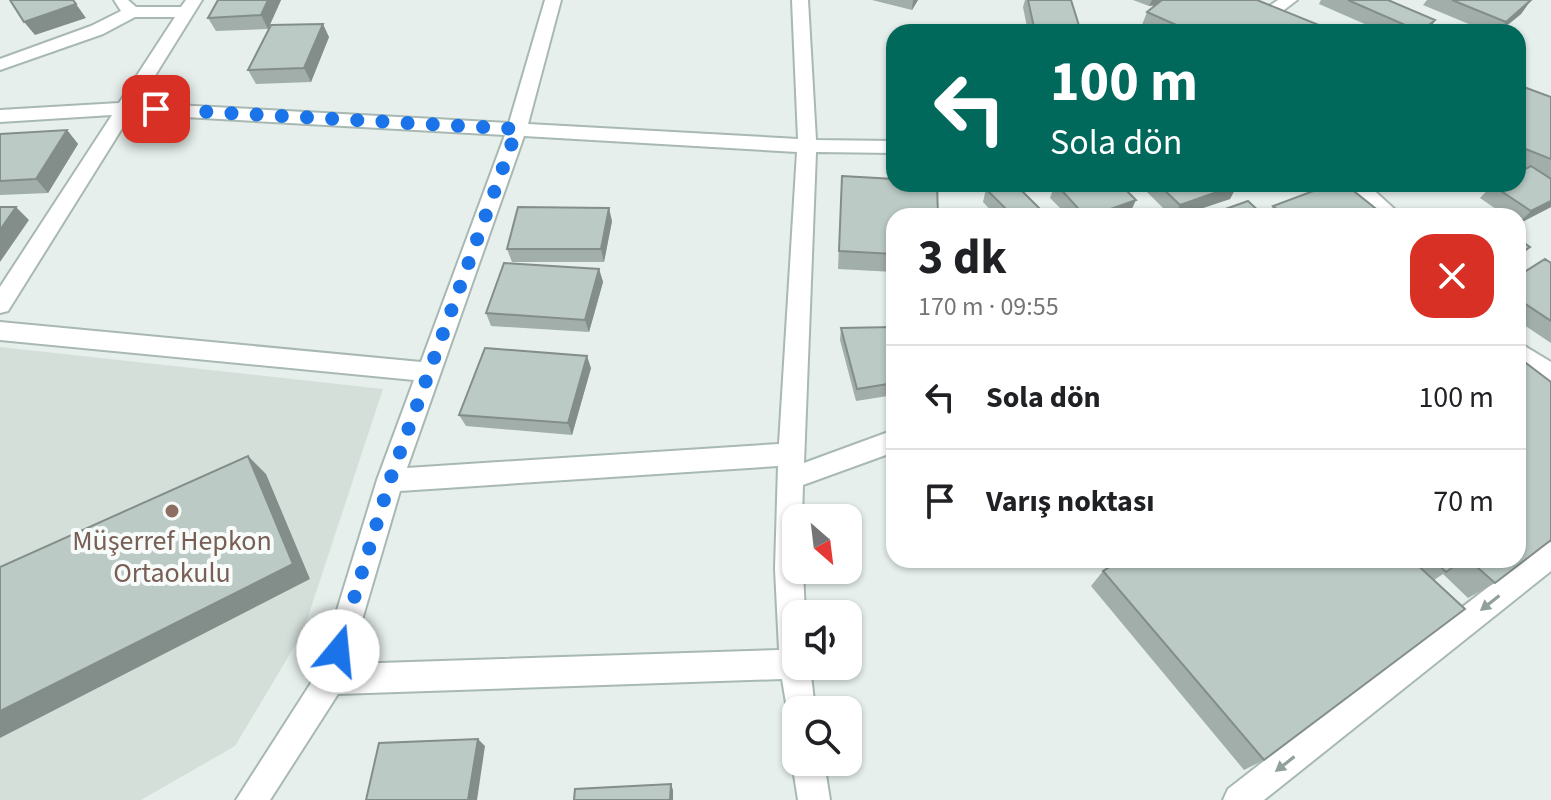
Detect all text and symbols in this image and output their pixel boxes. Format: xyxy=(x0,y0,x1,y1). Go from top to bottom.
text: 100 m xyxy=(1050,43,1198,122)
icon: left xyxy=(918,56,1022,160)
pin xyxy=(122,75,190,143)
icon: arrive xyxy=(134,87,178,131)
text: Sola dön xyxy=(1050,117,1182,168)
text: 3 dk xyxy=(918,224,1007,292)
button: close xyxy=(1410,234,1494,318)
text: 170 m · 09:55 xyxy=(918,288,1059,325)
icon: left xyxy=(918,375,962,419)
text: Sola dön xyxy=(986,376,1101,419)
text: 100 m xyxy=(1418,376,1494,419)
icon: arrive xyxy=(918,479,962,523)
text: Varış noktası xyxy=(986,480,1154,523)
text: 70 m xyxy=(1433,480,1494,523)
marker: Müşerref Hepkon Ortaokulu xyxy=(163,502,181,520)
north arrow xyxy=(782,504,862,584)
map controls xyxy=(782,504,862,776)
place label: Müşerref Hepkon Ortaokulu xyxy=(72,521,272,593)
one-way arrow xyxy=(1480,595,1500,611)
button: sound xyxy=(782,600,862,680)
position arrow xyxy=(296,609,380,693)
button: search xyxy=(782,696,862,776)
one-way arrow xyxy=(1275,755,1295,771)

